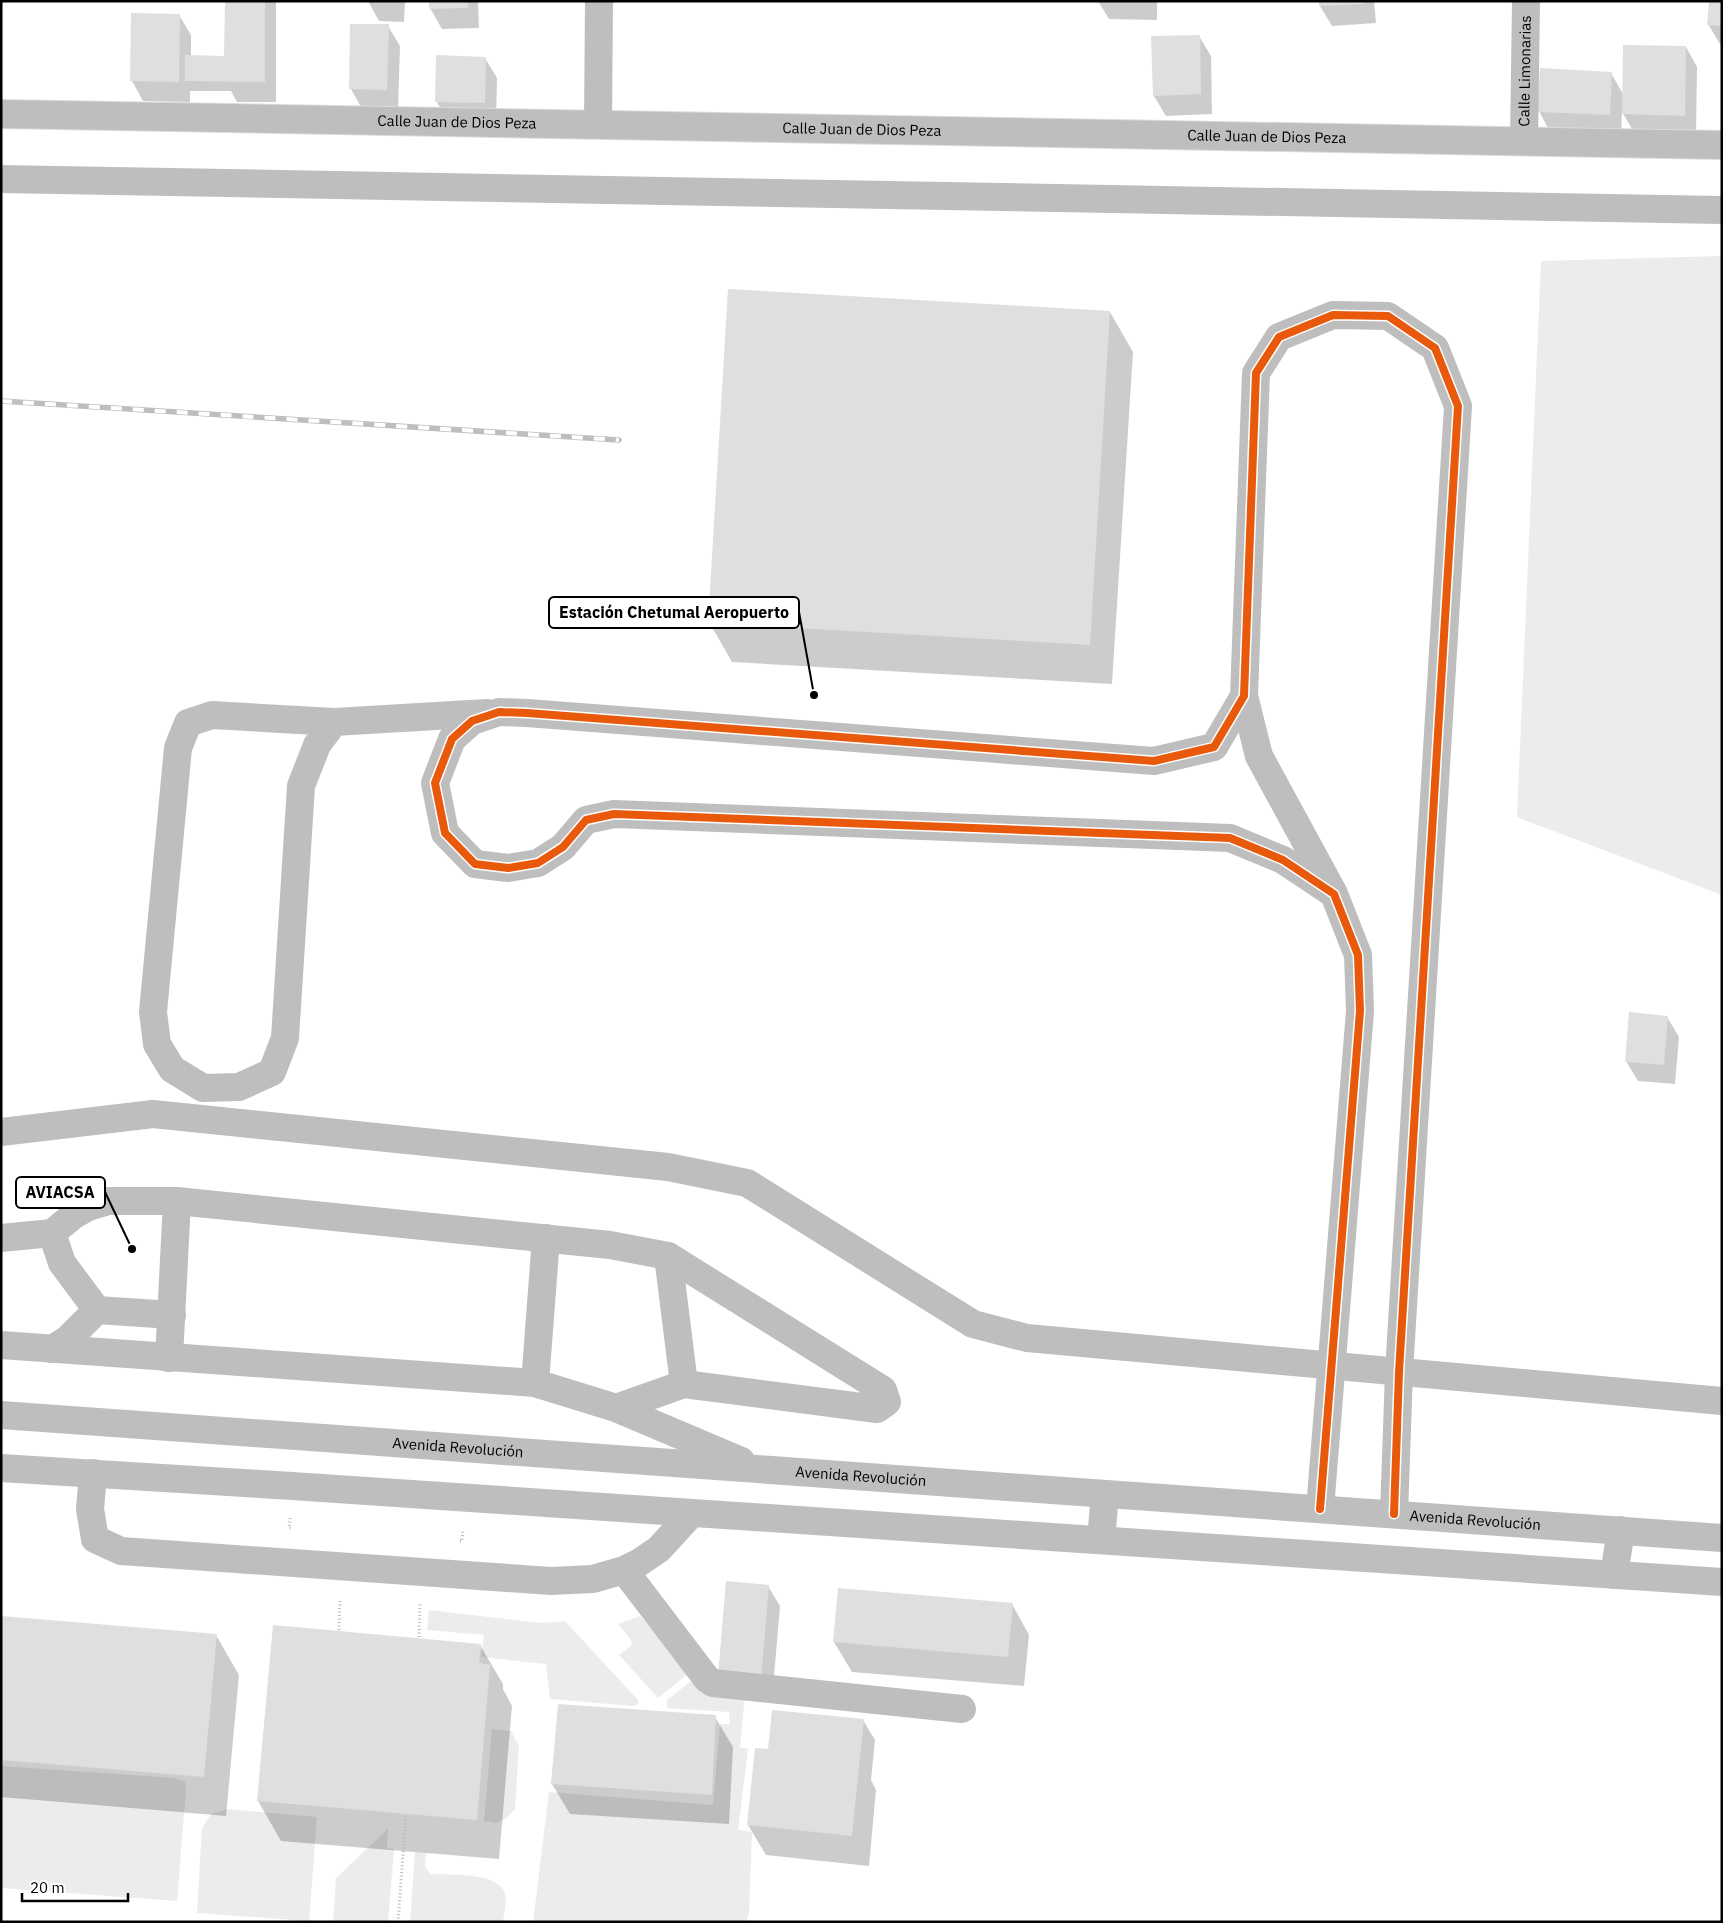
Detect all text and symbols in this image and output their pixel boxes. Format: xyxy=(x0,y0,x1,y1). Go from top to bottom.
street label: Calle Limonarias xyxy=(1514,15,1535,127)
street label: Calle Juan de Dios Peza xyxy=(377,111,537,133)
street label: Calle Juan de Dios Peza xyxy=(782,118,942,140)
street label: Calle Juan de Dios Peza xyxy=(1187,125,1347,147)
callout: Estación Chetumal Aeropuerto xyxy=(549,597,799,628)
text: Estación Chetumal Aeropuerto xyxy=(559,602,789,622)
callout: AVIACSA xyxy=(16,1177,105,1208)
text: AVIACSA xyxy=(25,1182,95,1202)
street label: Avenida Revolución xyxy=(392,1433,524,1461)
street label: Avenida Revolución xyxy=(795,1462,927,1490)
street label: Avenida Revolución xyxy=(1409,1506,1542,1534)
scale bar xyxy=(22,1870,129,1902)
text: 20 m xyxy=(30,1878,65,1897)

